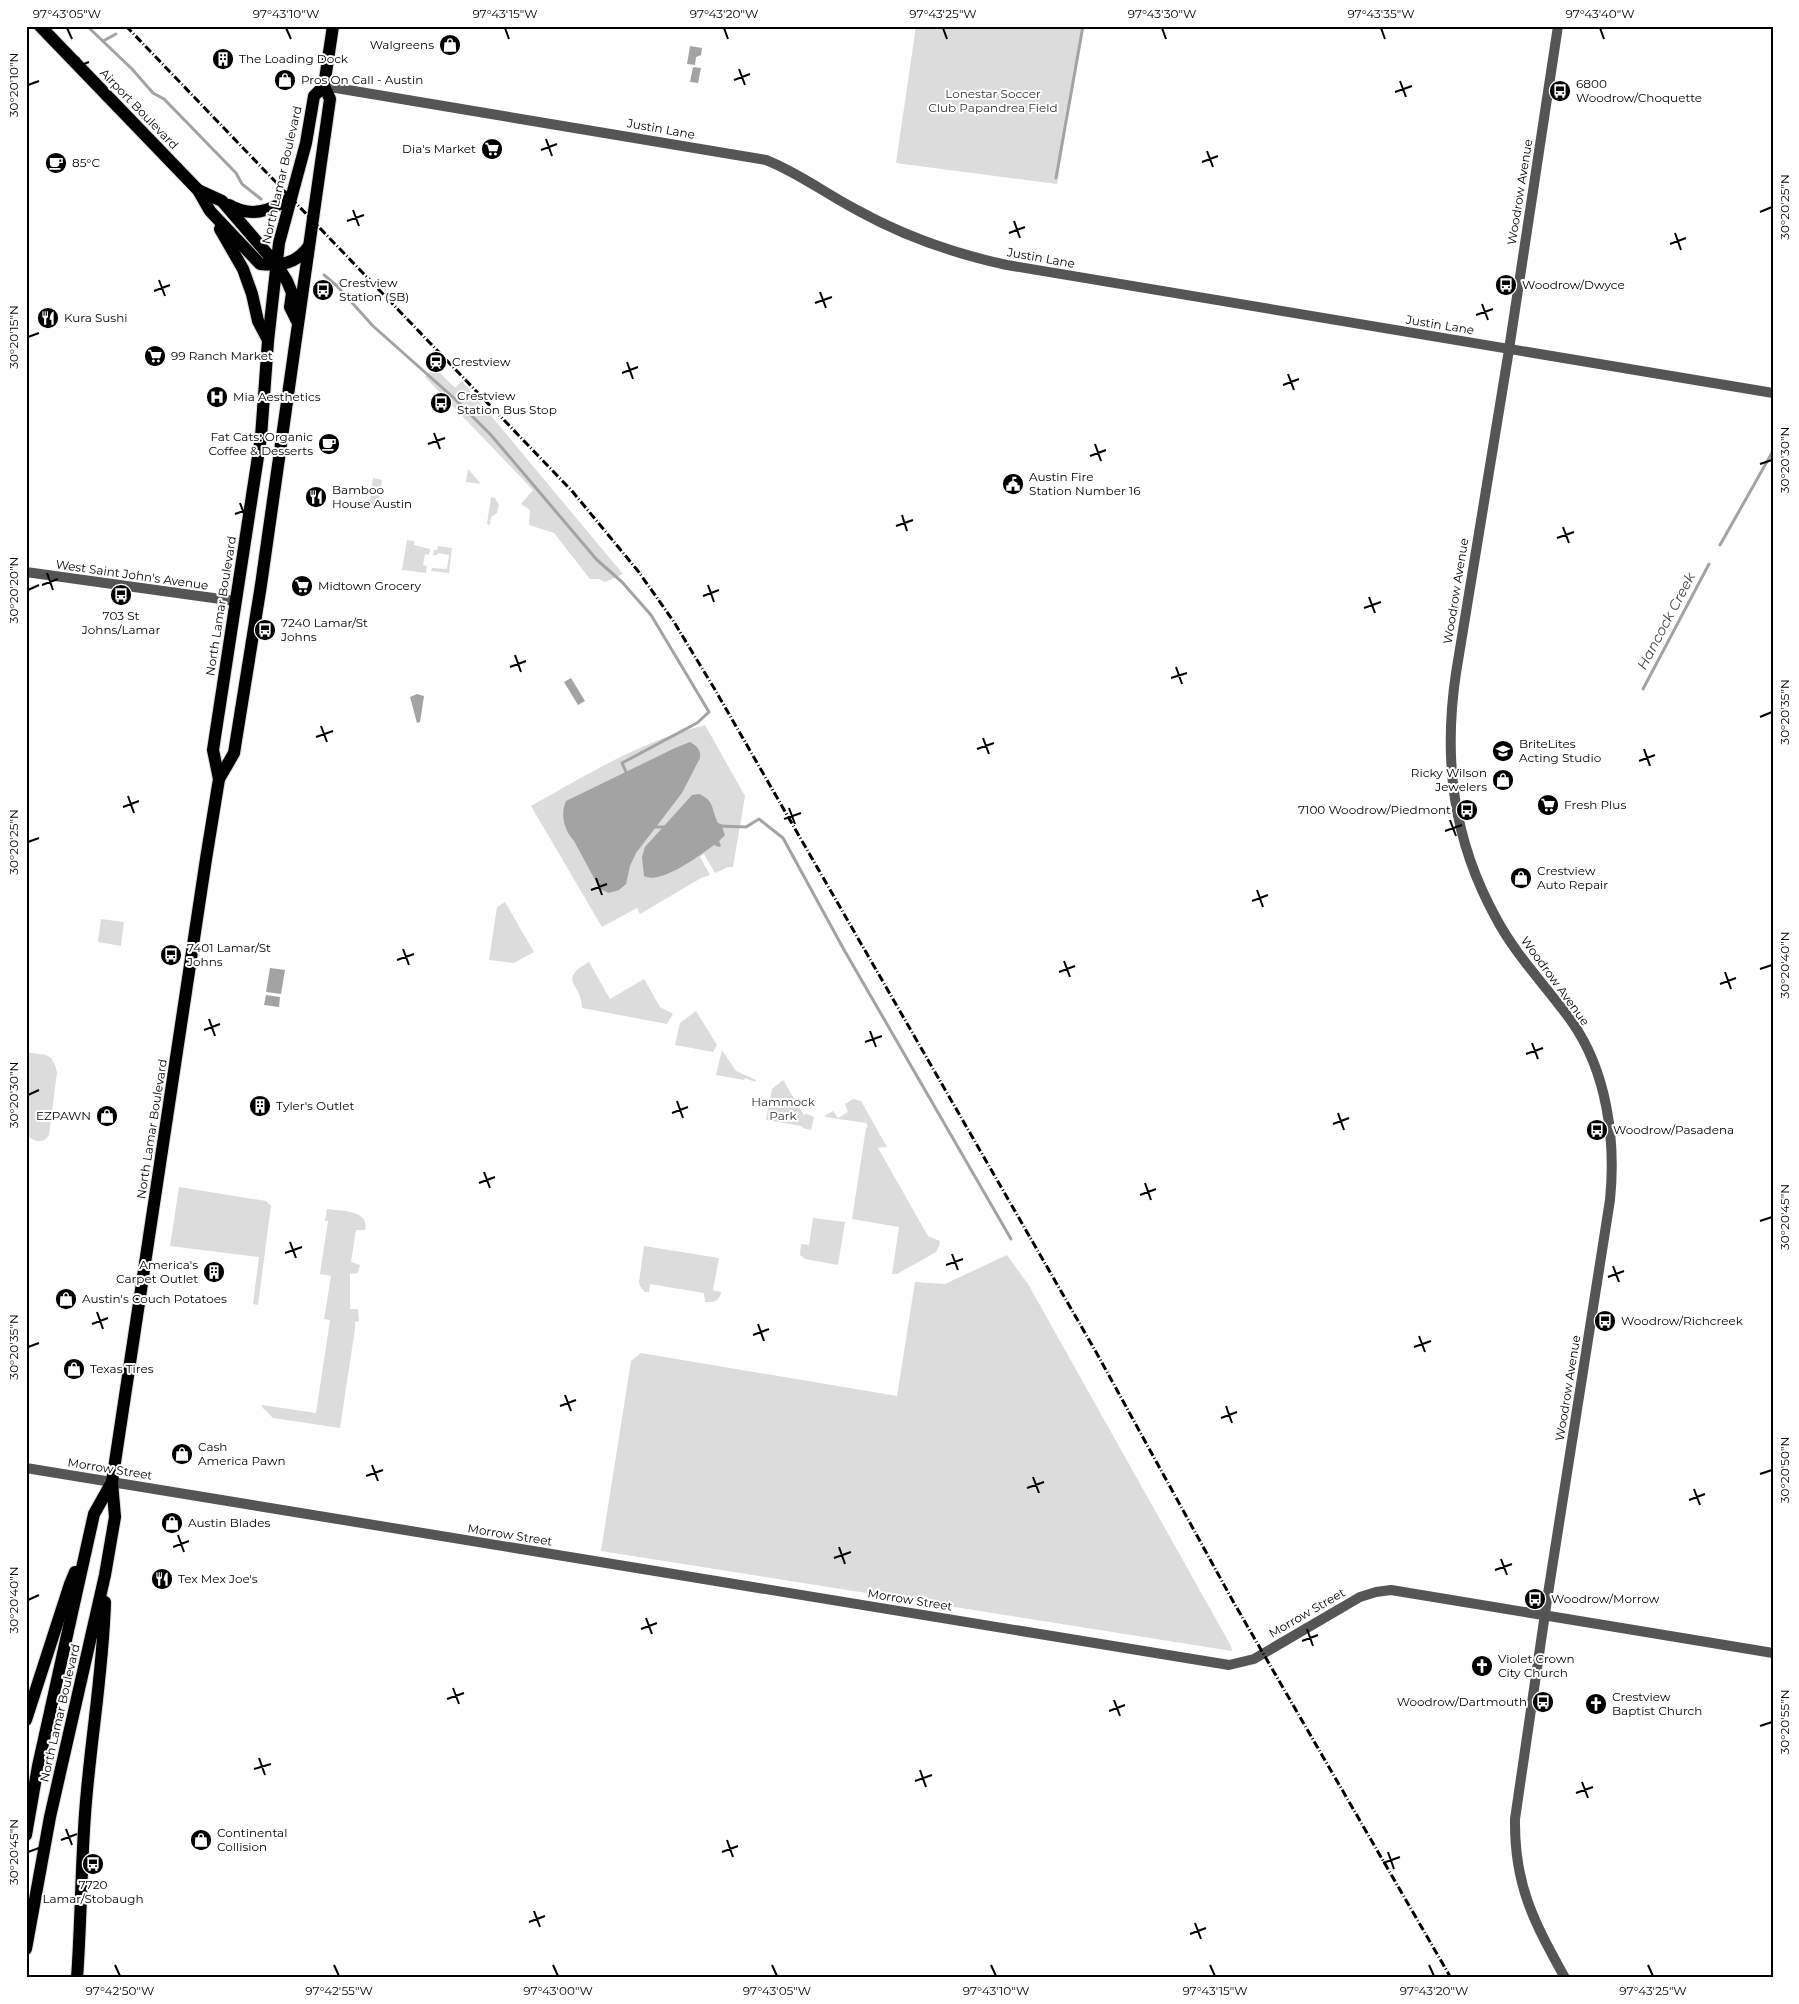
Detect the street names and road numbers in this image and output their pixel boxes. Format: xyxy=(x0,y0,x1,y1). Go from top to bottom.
street label: Airport Boulevard xyxy=(97,65,182,152)
street label: North Lamar Boulevard xyxy=(258,104,305,245)
street label: Justin Lane xyxy=(625,115,696,142)
street label: Woodrow Avenue xyxy=(1504,138,1535,246)
street label: Justin Lane xyxy=(1005,244,1076,271)
street label: Justin Lane xyxy=(1404,312,1475,337)
street label: North Lamar Boulevard xyxy=(202,535,239,677)
street label: Woodrow Avenue xyxy=(1440,537,1471,645)
street label: West Saint John's Avenue xyxy=(55,556,209,593)
street label: Woodrow Avenue xyxy=(1518,933,1593,1028)
street label: North Lamar Boulevard xyxy=(133,1058,170,1200)
street label: Woodrow Avenue xyxy=(1552,1334,1583,1442)
street label: Morrow Street xyxy=(67,1454,154,1483)
street label: Morrow Street xyxy=(467,1520,554,1549)
street label: Morrow Street xyxy=(867,1585,954,1614)
street label: Morrow Street xyxy=(1266,1585,1348,1640)
street label: North Lamar Boulevard xyxy=(36,1642,83,1783)

